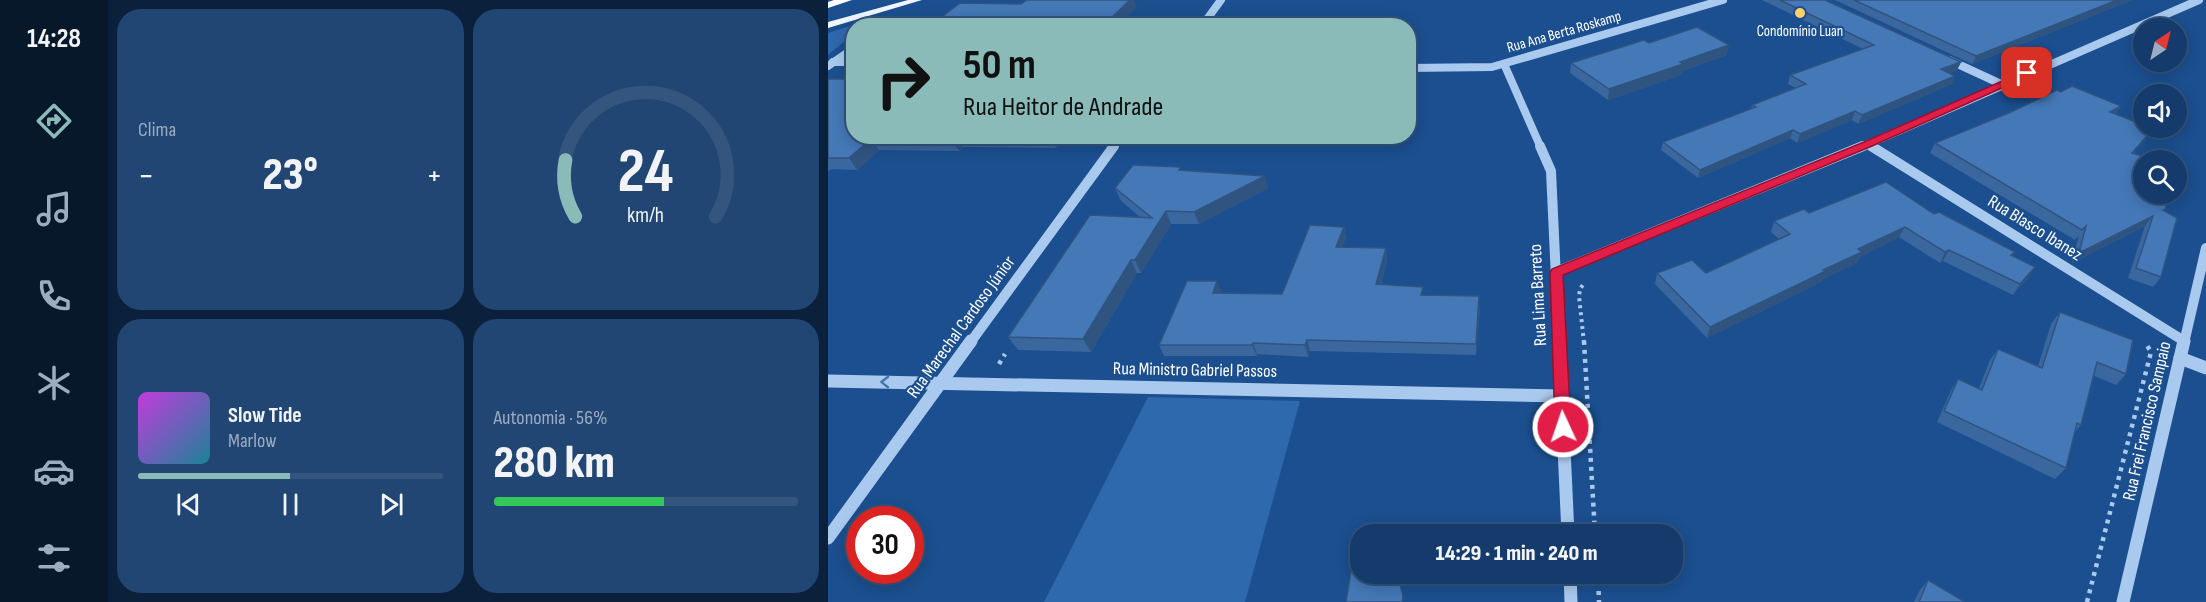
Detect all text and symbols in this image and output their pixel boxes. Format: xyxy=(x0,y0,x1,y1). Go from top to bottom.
marker: Condomínio Luan xyxy=(1793,6,1807,20)
street label: Rua Ana Berta Roskamp xyxy=(1505,7,1623,57)
north arrow xyxy=(2133,18,2187,72)
map controls xyxy=(2133,18,2187,204)
place label: Condomínio Luan xyxy=(1757,22,1843,41)
text: 14:28 xyxy=(27,23,81,55)
text: 50 m xyxy=(963,40,1036,91)
icon: right xyxy=(864,42,942,120)
pin xyxy=(2001,47,2052,98)
icon: arrive xyxy=(2010,56,2043,89)
button: sound xyxy=(2133,84,2187,138)
text: Rua Heitor de Andrade xyxy=(963,91,1163,123)
icon: directions xyxy=(33,100,75,142)
text: Clima xyxy=(138,118,176,142)
text: 24 xyxy=(618,135,674,210)
text: 23° xyxy=(263,148,318,203)
button: search xyxy=(2133,150,2187,204)
text: − xyxy=(138,156,154,196)
text: + xyxy=(426,156,442,196)
icon: music xyxy=(33,188,75,230)
street label: Rua Blasco Ibanez xyxy=(1984,191,2087,266)
text: km/h xyxy=(627,203,664,228)
street label: Rua Lima Barreto xyxy=(1525,244,1551,346)
street label: Rua Marechal Cardoso Júnior xyxy=(902,252,1020,402)
icon: phone xyxy=(33,275,75,317)
street label: Rua Frei Francisco Sampaio xyxy=(2118,339,2176,503)
street label: Rua Ministro Gabriel Passos xyxy=(1113,358,1277,382)
icon: climate xyxy=(33,362,75,404)
one-way arrow xyxy=(880,376,889,388)
position arrow xyxy=(1531,395,1595,459)
text: Slow Tide xyxy=(228,402,302,429)
text: Autonomia · 56% xyxy=(494,406,607,430)
text: Marlow xyxy=(228,429,276,453)
text: 280 km xyxy=(494,436,615,491)
icon: car xyxy=(33,450,75,492)
icon: previous xyxy=(172,488,205,521)
icon: pause xyxy=(274,488,307,521)
icon: next xyxy=(375,488,408,521)
speed limit sign: 30 xyxy=(846,506,924,584)
icon: filters xyxy=(33,537,75,579)
text: 14:29 · 1 min · 240 m xyxy=(1435,540,1598,567)

